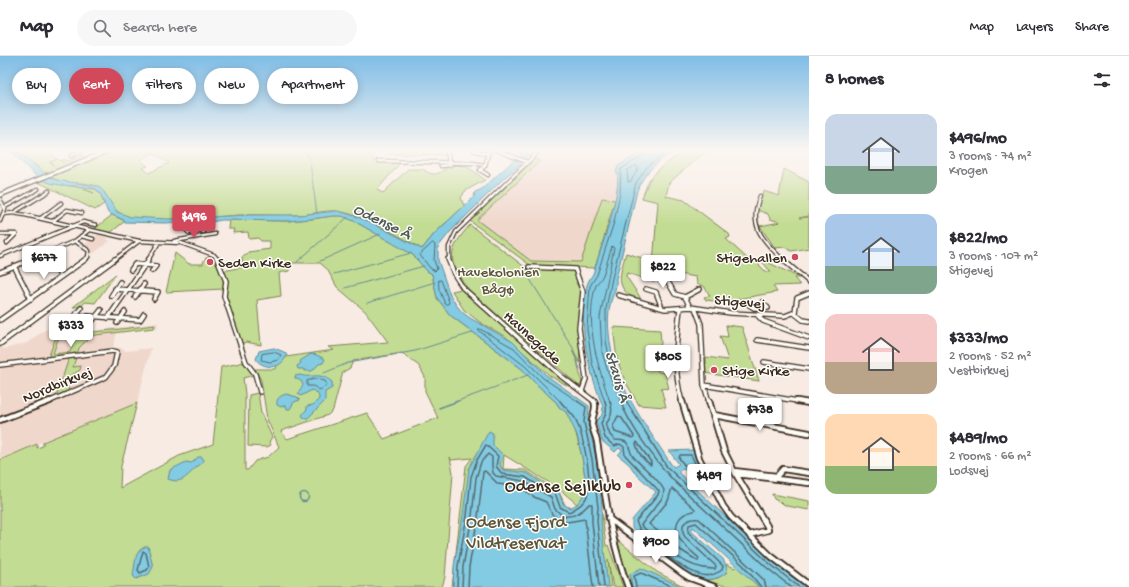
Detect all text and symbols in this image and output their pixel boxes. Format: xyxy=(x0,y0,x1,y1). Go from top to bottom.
search box xyxy=(77,10,357,46)
text: Map xyxy=(20,16,53,39)
icon: search xyxy=(91,17,113,39)
text: Search here xyxy=(123,19,197,37)
text: Map xyxy=(970,19,994,36)
text: Layers xyxy=(1016,19,1053,36)
text: Share xyxy=(1075,19,1109,36)
chip: Buy xyxy=(12,68,61,104)
chip: Rent xyxy=(69,68,124,104)
chip: Filters xyxy=(132,68,196,104)
chip: New xyxy=(204,68,259,104)
chip: Apartment xyxy=(267,68,358,104)
icon: filters xyxy=(1091,69,1113,91)
text: 8 homes xyxy=(825,70,883,90)
text: $496/mo xyxy=(949,129,1007,149)
icon: home xyxy=(857,130,905,178)
text: 3 rooms · 74 m² xyxy=(949,149,1032,164)
text: Krogen xyxy=(949,164,988,179)
water label: Odense Å xyxy=(349,200,415,246)
pin: $496 xyxy=(170,205,218,239)
text: $496 xyxy=(181,210,207,225)
text: $822/mo xyxy=(949,229,1008,249)
icon: home xyxy=(857,230,905,278)
pin: $677 xyxy=(20,246,68,280)
text: 3 rooms · 107 m² xyxy=(949,249,1038,264)
place label: Stigehallen xyxy=(717,250,787,268)
text: $677 xyxy=(31,251,57,266)
marker: Stigehallen xyxy=(790,252,800,262)
place label: Seden Kirke xyxy=(218,255,291,273)
pin: $822 xyxy=(639,255,687,289)
marker: Seden Kirke xyxy=(205,257,215,267)
text: $822 xyxy=(650,260,676,275)
park label: Havekolonien Bågø xyxy=(457,264,539,299)
text: Stigevej xyxy=(949,264,993,279)
street label: Stigevej xyxy=(713,292,766,314)
street label: Havnegade xyxy=(499,308,565,369)
pin: $333 xyxy=(47,314,95,348)
text: $333 xyxy=(58,319,84,334)
text: $333/mo xyxy=(949,329,1008,349)
icon: home xyxy=(857,330,905,378)
pin: $805 xyxy=(644,345,692,379)
water label: Stavis Å xyxy=(599,349,634,406)
text: 2 rooms · 52 m² xyxy=(949,349,1031,364)
text: $805 xyxy=(654,350,682,365)
place label: Stige Kirke xyxy=(722,363,790,381)
street label: Nordbirkvej xyxy=(20,364,95,408)
text: Vestbirkvej xyxy=(949,364,1009,379)
marker: Stige Kirke xyxy=(709,365,719,375)
pin: $738 xyxy=(736,398,784,432)
text: $738 xyxy=(747,403,773,418)
text: $489/mo xyxy=(949,429,1008,449)
icon: home xyxy=(857,430,905,478)
text: 2 rooms · 66 m² xyxy=(949,449,1031,464)
pin: $489 xyxy=(685,464,733,498)
text: Lodsvej xyxy=(949,464,989,479)
text: $489 xyxy=(696,469,722,484)
place label: Odense Sejlklub xyxy=(505,477,621,498)
marker: Odense Sejlklub xyxy=(624,480,634,490)
park label: Odense Fjord Vildtreservat xyxy=(466,513,568,555)
pin: $900 xyxy=(632,530,680,564)
text: $900 xyxy=(642,535,670,550)

